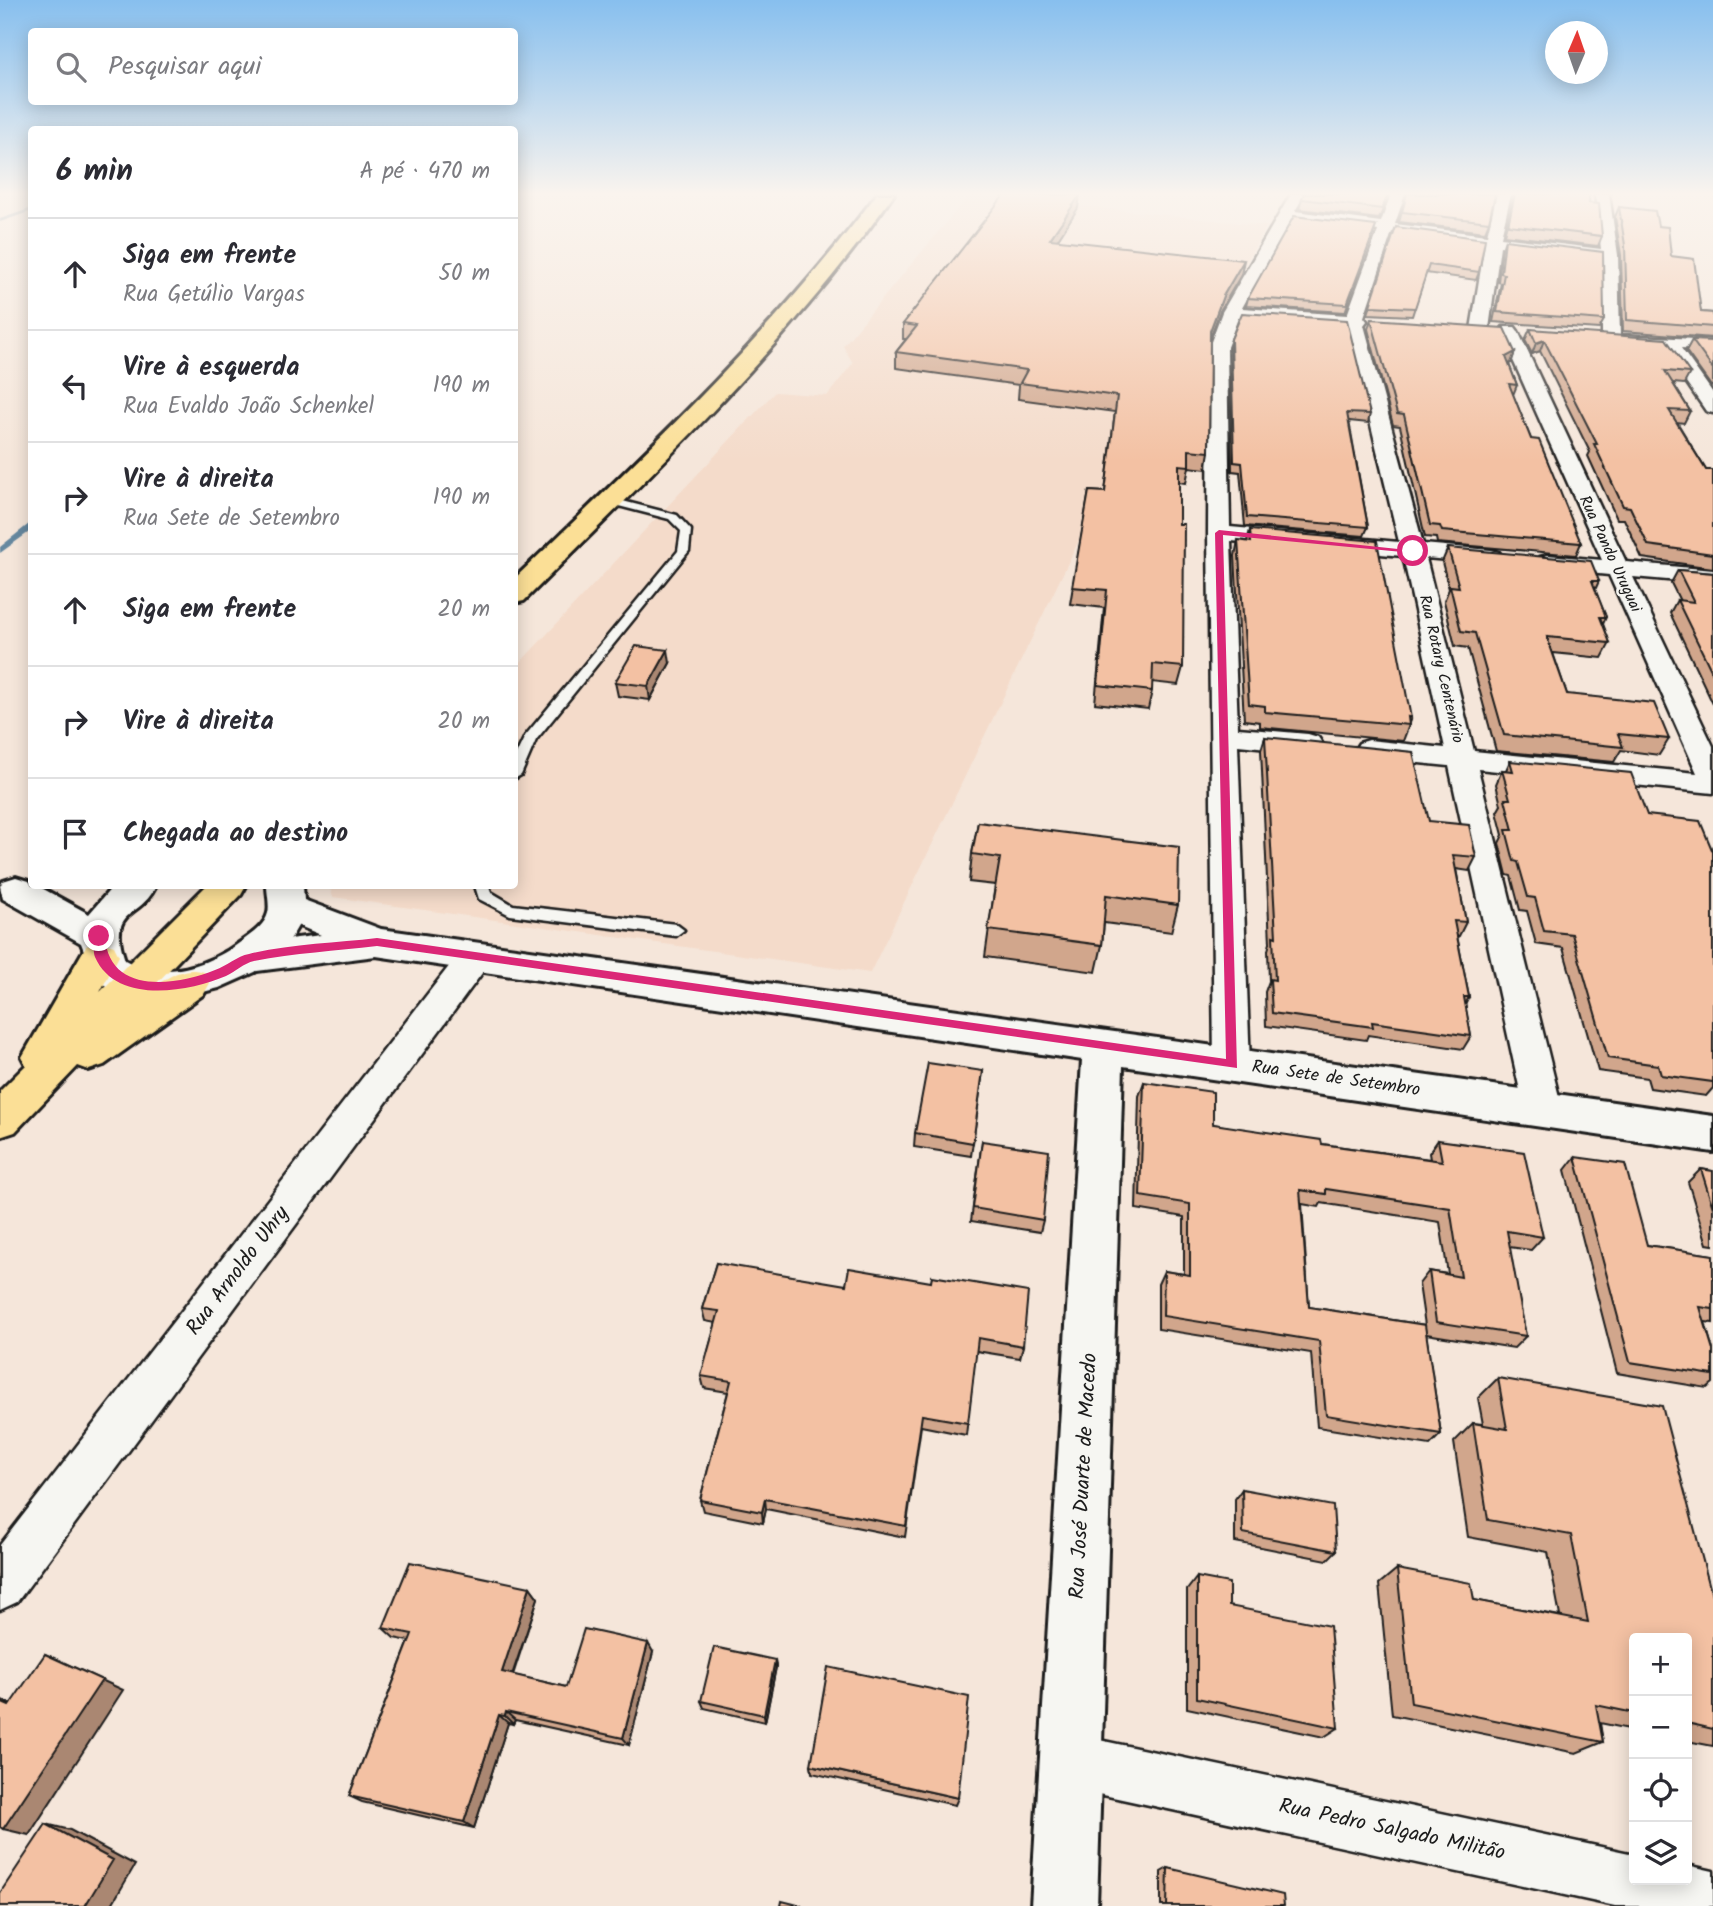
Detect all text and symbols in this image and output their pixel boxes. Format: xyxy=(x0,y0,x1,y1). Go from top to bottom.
north arrow xyxy=(1545,21,1608,84)
search box xyxy=(28,28,518,105)
text: Pesquisar aqui xyxy=(108,46,261,88)
icon: search xyxy=(52,48,90,86)
text: 6 min xyxy=(56,148,133,196)
text: A pé · 470 m xyxy=(360,154,490,190)
text: Siga em frente xyxy=(123,235,296,277)
icon: ahead xyxy=(56,255,94,293)
text: 50 m xyxy=(439,256,490,292)
text: Rua Getúlio Vargas xyxy=(123,277,305,313)
text: Vire à esquerda xyxy=(123,347,300,389)
icon: left xyxy=(56,367,94,405)
text: 190 m xyxy=(433,368,490,404)
text: Rua Evaldo João Schenkel xyxy=(123,389,374,425)
text: Vire à direita xyxy=(123,459,274,501)
icon: right xyxy=(56,479,94,517)
text: 190 m xyxy=(433,480,490,516)
street label: Rua Pando Uruguai xyxy=(1572,491,1649,618)
text: Rua Sete de Setembro xyxy=(123,501,340,537)
route start xyxy=(1397,535,1428,566)
text: Siga em frente xyxy=(123,589,296,631)
icon: ahead xyxy=(56,591,94,629)
text: 20 m xyxy=(438,592,490,628)
street label: Rua Rotary Centenário xyxy=(1412,592,1470,746)
text: Vire à direita xyxy=(123,701,274,743)
icon: right xyxy=(56,703,94,741)
text: 20 m xyxy=(438,704,490,740)
text: Chegada ao destino xyxy=(123,813,348,855)
icon: arrive xyxy=(56,815,94,853)
route end xyxy=(83,920,114,951)
street label: Rua Sete de Setembro xyxy=(1250,1053,1422,1105)
street label: Rua Arnoldo Uhry xyxy=(178,1199,298,1343)
street label: Rua José Duarte de Macedo xyxy=(1061,1352,1107,1600)
map controls xyxy=(1629,1633,1692,1885)
button: + xyxy=(1629,1633,1692,1696)
button: − xyxy=(1629,1696,1692,1759)
button: locate xyxy=(1629,1759,1692,1822)
street label: Rua Pedro Salgado Militão xyxy=(1276,1790,1508,1870)
button: layers xyxy=(1629,1822,1692,1885)

